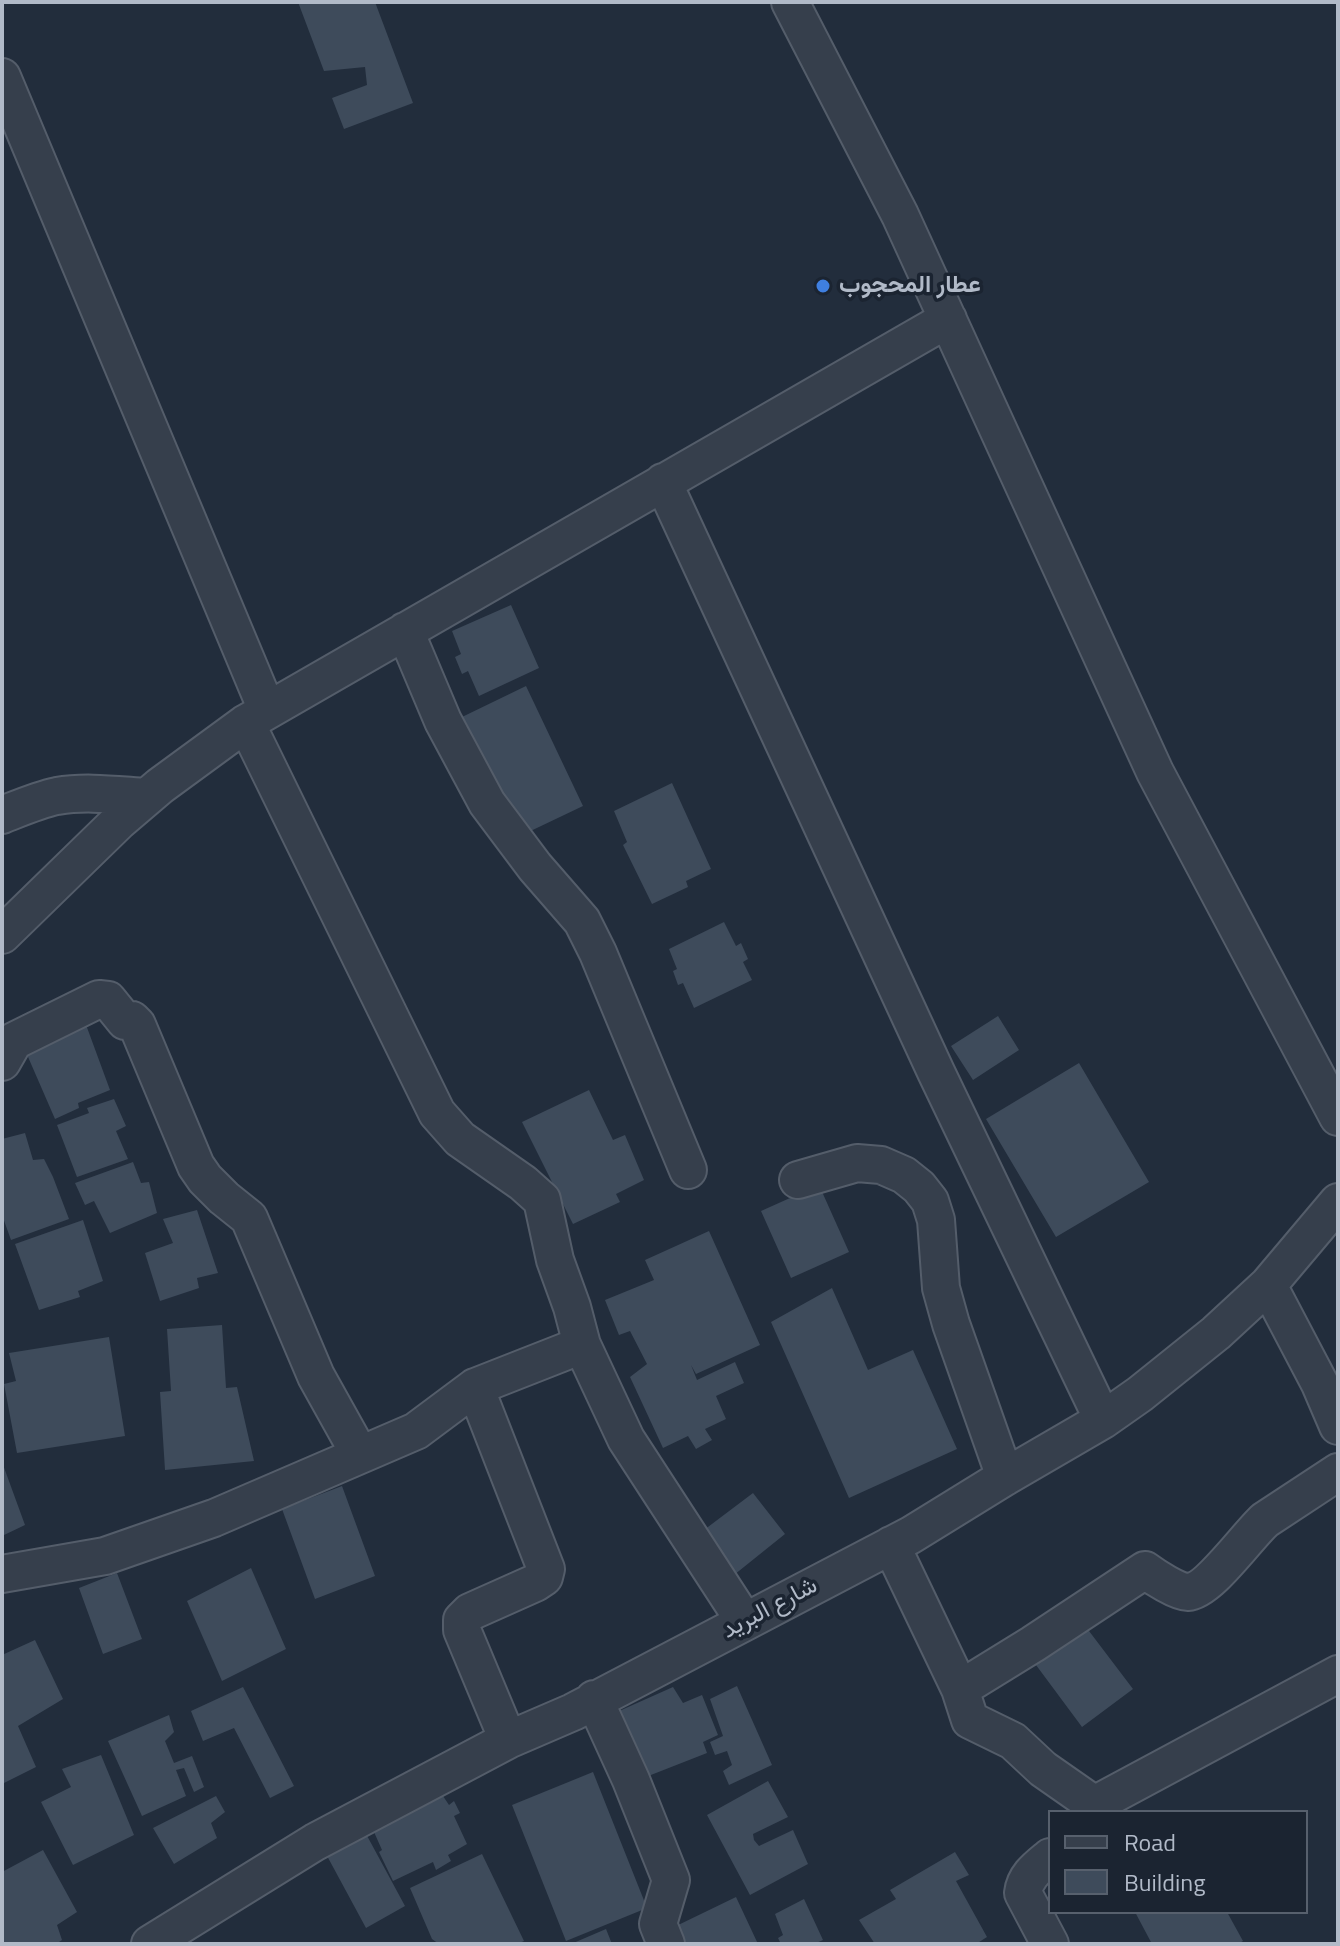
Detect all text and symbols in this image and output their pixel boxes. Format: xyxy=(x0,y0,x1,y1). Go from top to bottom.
place label: عطار المحجوب xyxy=(839,272,981,300)
marker: عطار المحجوب xyxy=(814,277,832,295)
street label: شارع البريد xyxy=(717,1572,823,1646)
legend xyxy=(1048,1810,1308,1914)
text: Road xyxy=(1124,1824,1176,1860)
text: Building xyxy=(1124,1864,1206,1900)

